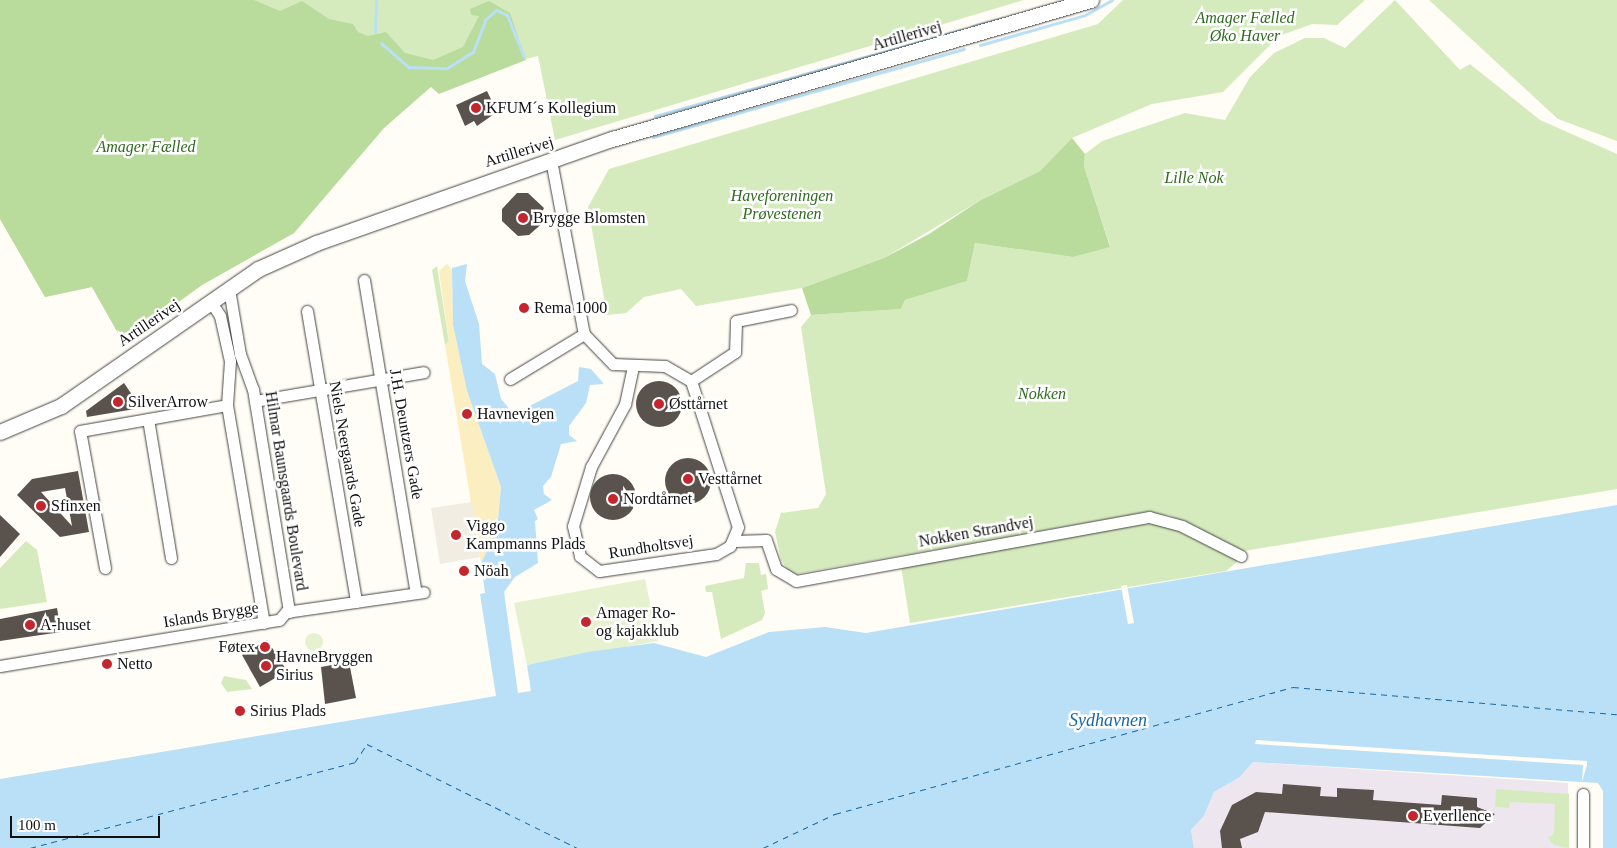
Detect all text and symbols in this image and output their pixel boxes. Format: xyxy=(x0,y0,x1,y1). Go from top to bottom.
park label: Amager Fælled Øko Haver xyxy=(1195,8,1295,46)
street label: Artillerivej xyxy=(870,17,944,55)
place label: KFUM´s Kollegium xyxy=(486,98,616,118)
marker: KFUM´s Kollegium xyxy=(470,102,482,114)
street label: Artillerivej xyxy=(482,132,556,172)
park label: Amager Fælled xyxy=(96,137,196,157)
park label: Lille Nok xyxy=(1164,168,1224,188)
park label: Haveforeningen Prøvestenen xyxy=(731,186,833,224)
place label: Brygge Blomsten xyxy=(533,208,645,228)
marker: Brygge Blomsten xyxy=(517,212,529,224)
street label: Artillerivej xyxy=(114,295,184,351)
place label: Rema 1000 xyxy=(534,298,607,318)
marker: Rema 1000 xyxy=(518,302,530,314)
street label: J.H. Deuntzers Gade xyxy=(385,367,427,501)
street label: Niels Neergaards Gade xyxy=(325,379,369,529)
park label: Nokken xyxy=(1018,384,1066,404)
street label: Hilmar Baunsgaards Boulevard xyxy=(261,390,311,592)
place label: SilverArrow xyxy=(128,392,208,412)
place label: Østtårnet xyxy=(669,394,728,414)
marker: SilverArrow xyxy=(112,396,124,408)
marker: Østtårnet xyxy=(653,398,665,410)
place label: Havnevigen xyxy=(477,404,554,424)
marker: Havnevigen xyxy=(461,408,473,420)
place label: Vesttårnet xyxy=(698,469,762,489)
marker: Vesttårnet xyxy=(682,473,694,485)
place label: Nordtårnet xyxy=(623,489,692,509)
marker: Nordtårnet xyxy=(607,493,619,505)
place label: Sfinxen xyxy=(51,496,101,516)
marker: Sfinxen xyxy=(35,500,47,512)
street label: Nokken Strandvej xyxy=(917,512,1035,552)
place label: Viggo Kampmanns Plads xyxy=(466,516,586,554)
marker: Viggo Kampmanns Plads xyxy=(450,529,462,541)
street label: Rundholtsvej xyxy=(607,531,695,563)
place label: Nöah xyxy=(474,561,509,581)
marker: Nöah xyxy=(458,565,470,577)
street label: Islands Brygge xyxy=(162,598,260,632)
place label: Amager Ro- og kajakklub xyxy=(596,603,679,641)
place label: A-huset xyxy=(40,615,91,635)
marker: Amager Ro- og kajakklub xyxy=(580,616,592,628)
marker: A-huset xyxy=(24,619,36,631)
place label: Føtex xyxy=(219,637,255,657)
marker: Føtex xyxy=(259,641,271,653)
place label: HavneBryggen Sirius xyxy=(276,647,373,685)
place label: Netto xyxy=(117,654,153,674)
marker: Netto xyxy=(101,658,113,670)
marker: HavneBryggen Sirius xyxy=(260,660,272,672)
place label: Sirius Plads xyxy=(250,701,326,721)
marker: Sirius Plads xyxy=(234,705,246,717)
water label: Sydhavnen xyxy=(1069,709,1147,731)
scale bar xyxy=(12,806,162,838)
place label: Everllence xyxy=(1423,806,1491,826)
marker: Everllence xyxy=(1407,810,1419,822)
text: 100 m xyxy=(18,817,56,833)

